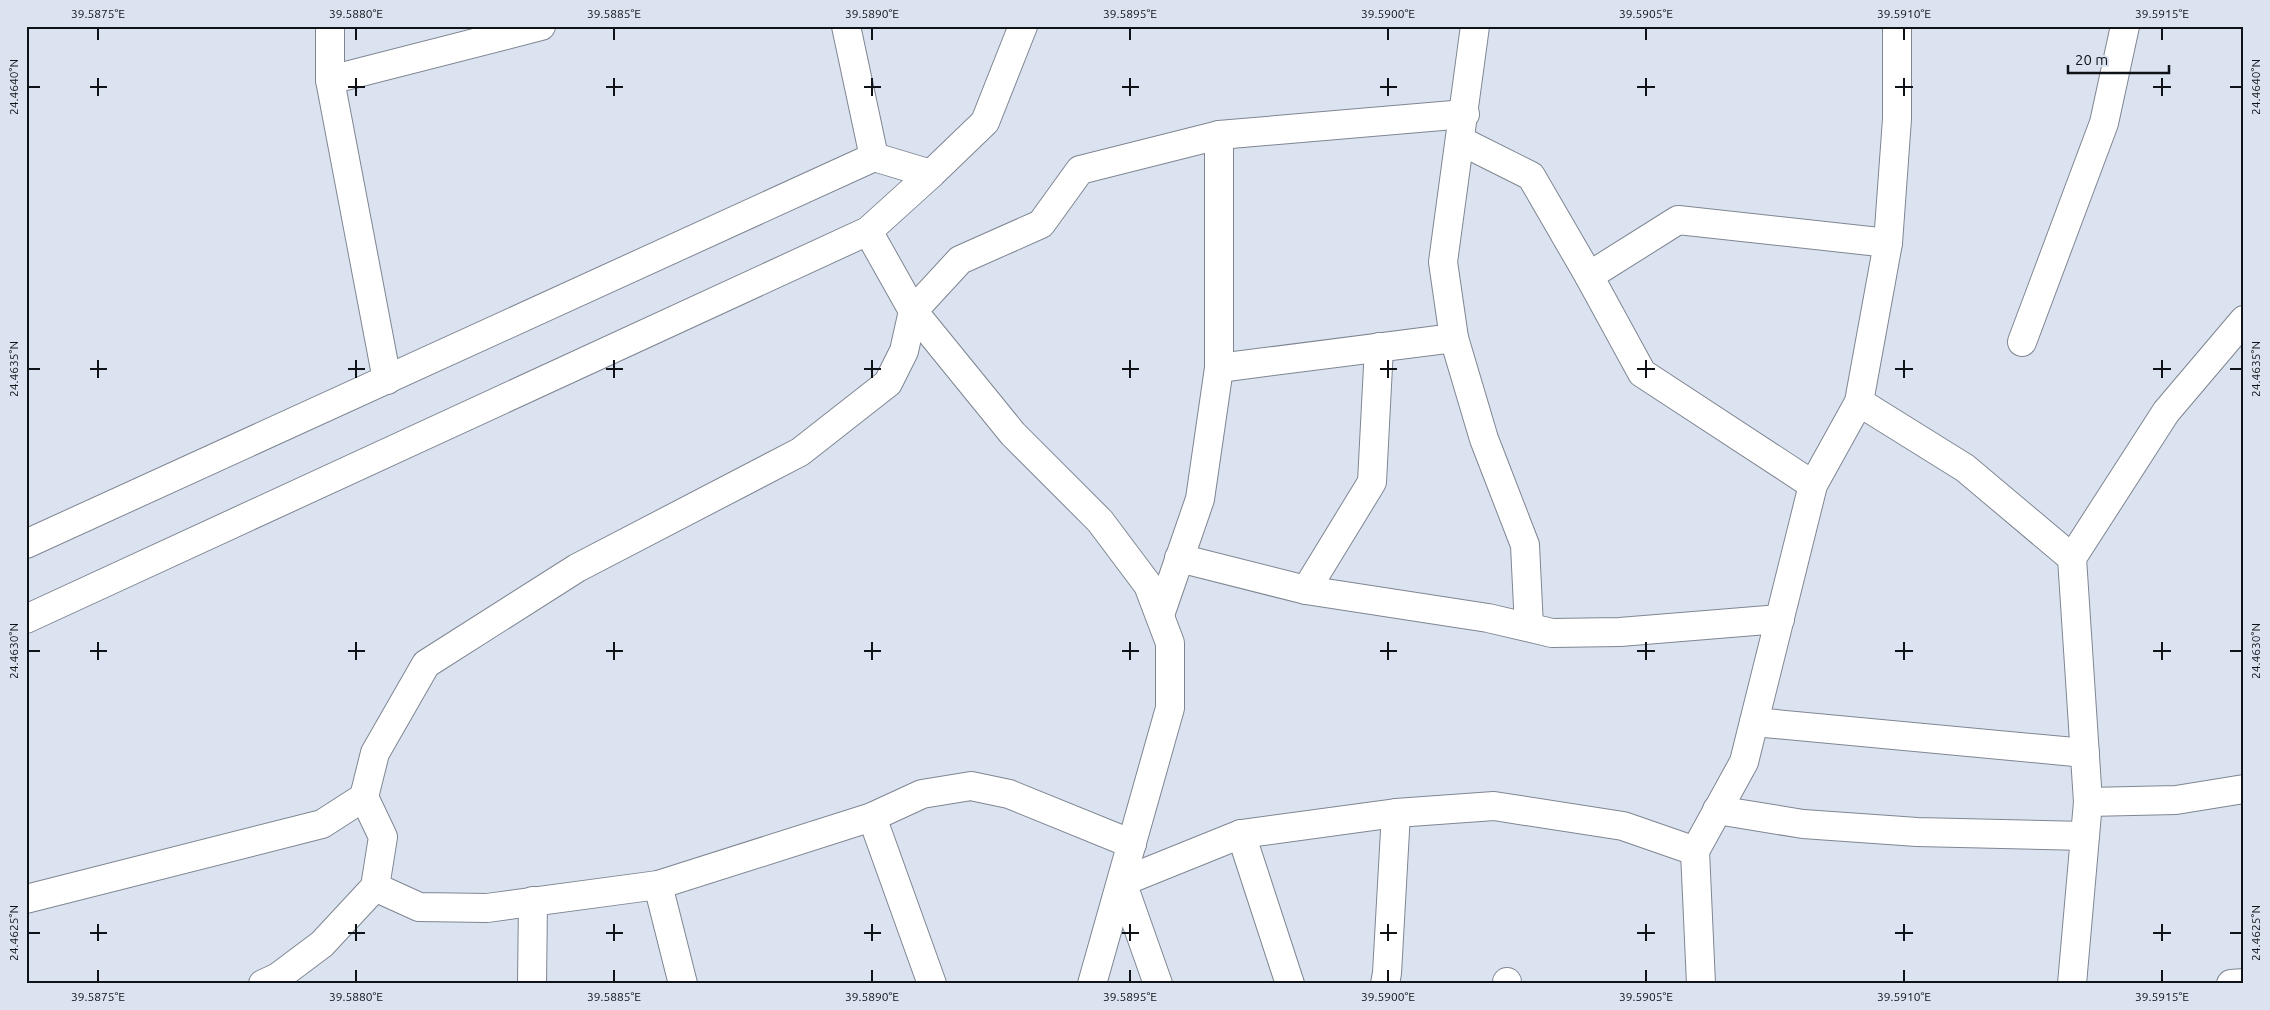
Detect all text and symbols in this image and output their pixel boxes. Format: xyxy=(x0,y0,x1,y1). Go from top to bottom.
text: 39.5875°E xyxy=(71,7,125,20)
text: 39.5880°E xyxy=(329,7,383,20)
text: 39.5885°E xyxy=(587,7,641,20)
text: 39.5890°E xyxy=(845,7,899,20)
text: 39.5895°E xyxy=(1103,7,1157,20)
text: 39.5900°E xyxy=(1361,7,1415,20)
text: 39.5905°E xyxy=(1619,7,1673,20)
text: 39.5910°E xyxy=(1877,7,1931,20)
text: 39.5915°E xyxy=(2135,7,2189,20)
scale bar xyxy=(2068,42,2169,74)
text: 20 m xyxy=(2075,51,2108,68)
text: 24.4640°N xyxy=(7,59,20,115)
text: 24.4640°N xyxy=(2249,59,2262,115)
text: 24.4635°N xyxy=(7,341,20,397)
text: 24.4635°N xyxy=(2249,341,2262,397)
text: 24.4630°N xyxy=(7,623,20,679)
text: 24.4630°N xyxy=(2249,623,2262,679)
text: 24.4625°N xyxy=(7,905,20,961)
text: 24.4625°N xyxy=(2249,905,2262,961)
text: 39.5875°E xyxy=(71,990,125,1003)
text: 39.5880°E xyxy=(329,990,383,1003)
text: 39.5885°E xyxy=(587,990,641,1003)
text: 39.5890°E xyxy=(845,990,899,1003)
text: 39.5895°E xyxy=(1103,990,1157,1003)
text: 39.5900°E xyxy=(1361,990,1415,1003)
text: 39.5905°E xyxy=(1619,990,1673,1003)
text: 39.5910°E xyxy=(1877,990,1931,1003)
text: 39.5915°E xyxy=(2135,990,2189,1003)

